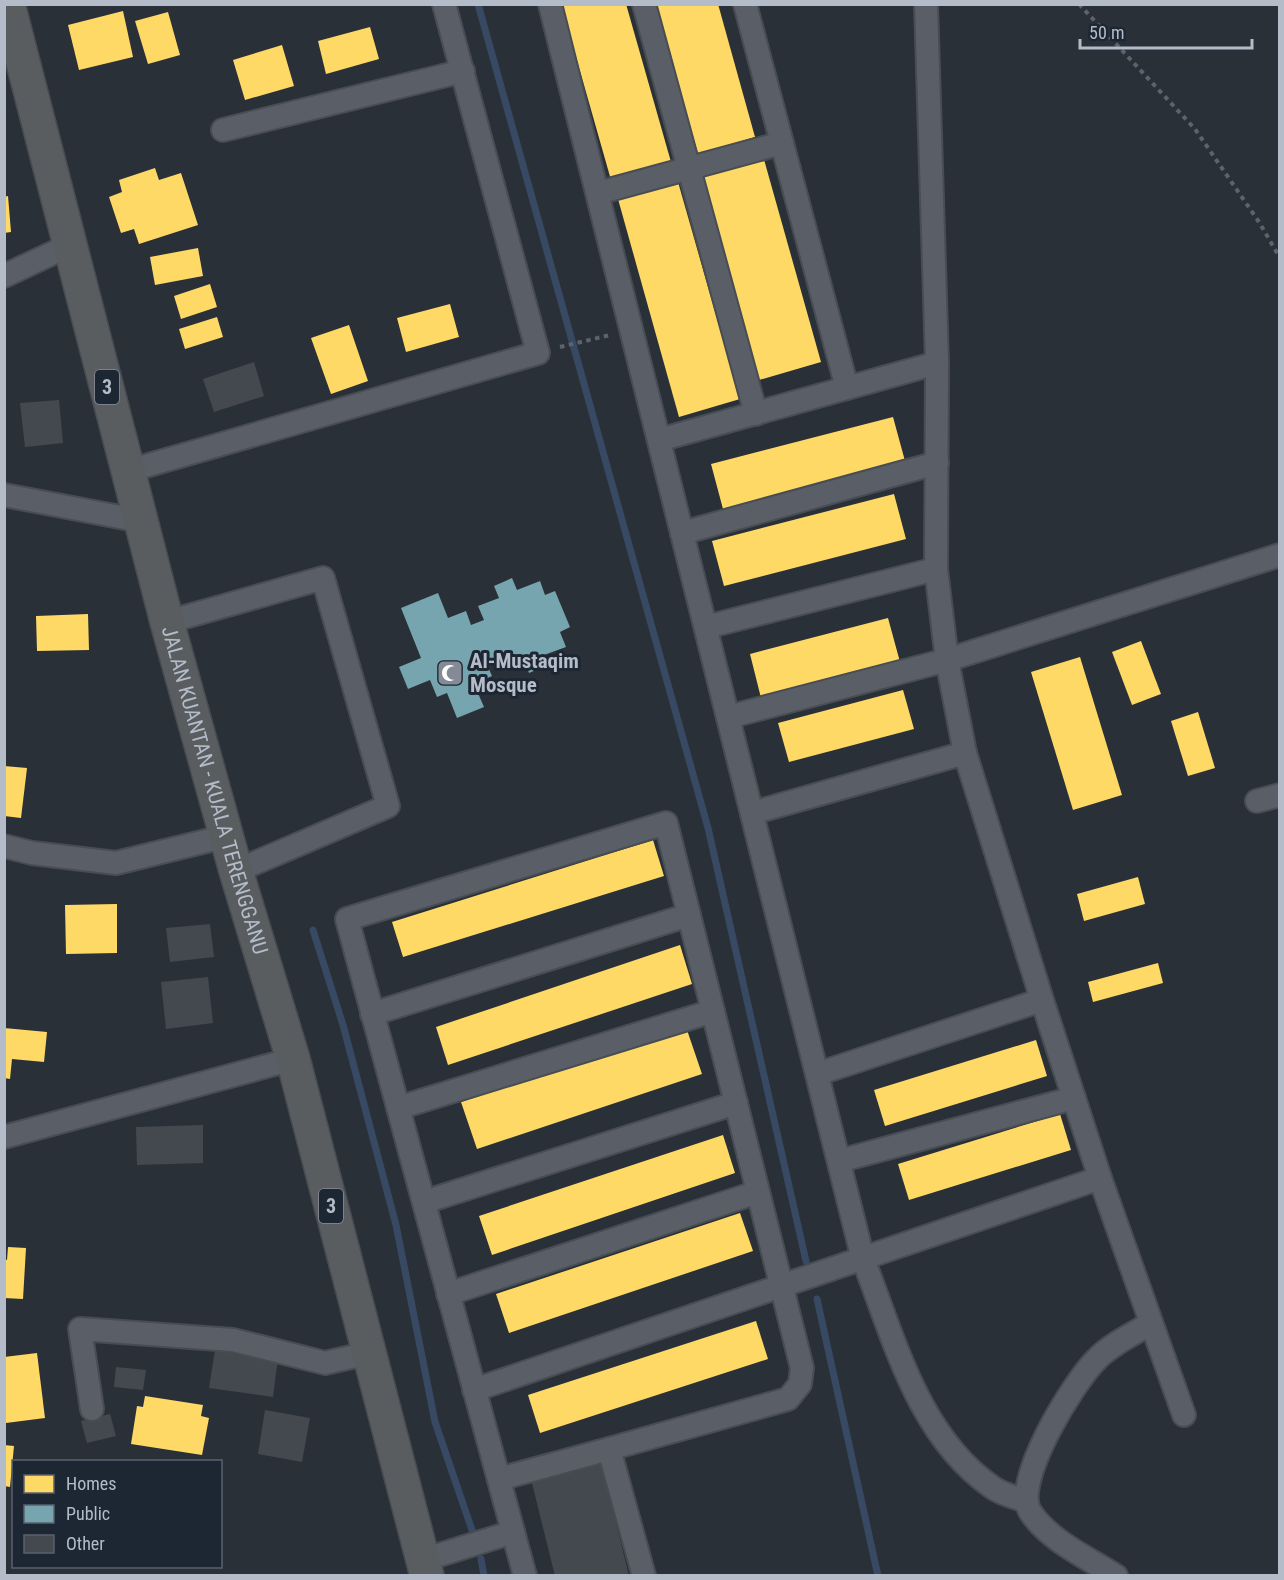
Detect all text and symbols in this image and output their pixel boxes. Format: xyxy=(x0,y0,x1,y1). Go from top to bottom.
scale bar xyxy=(1080,12,1252,50)
text: 50 m xyxy=(1089,22,1124,43)
road number: 3 xyxy=(95,370,119,404)
street label: JALAN KUANTAN - KUALA TERENGGANU xyxy=(157,624,273,957)
place label: Al-Mustaqim Mosque xyxy=(470,649,579,697)
mosque icon: Al-Mustaqim Mosque xyxy=(435,658,465,688)
road number: 3 xyxy=(319,1189,343,1223)
legend xyxy=(12,1460,222,1568)
text: Homes xyxy=(66,1473,116,1494)
text: Public xyxy=(66,1503,110,1524)
text: Other xyxy=(66,1533,105,1554)

